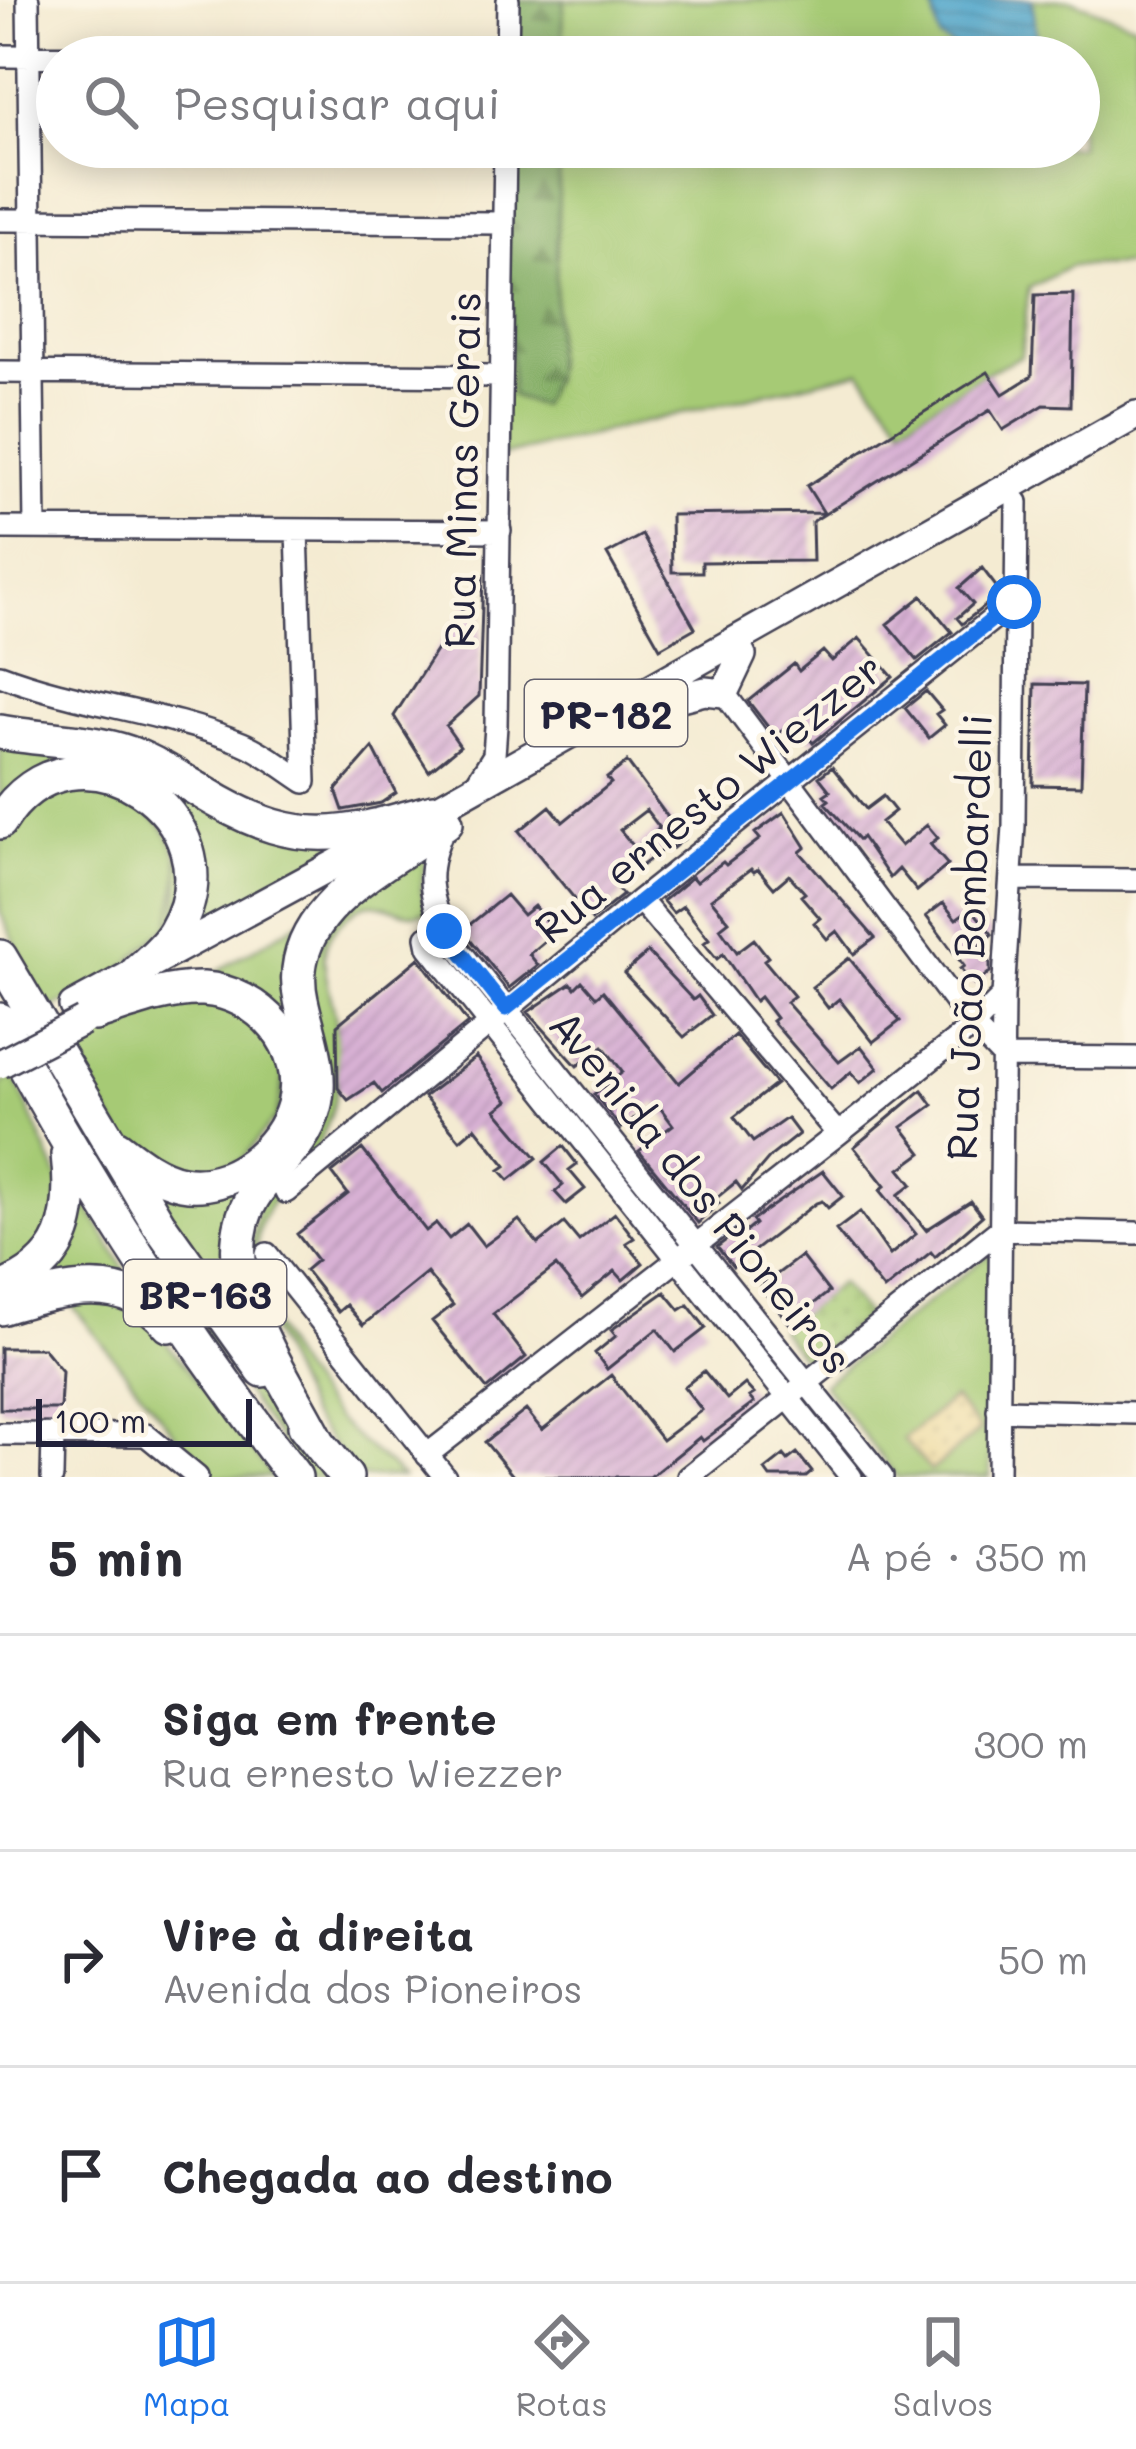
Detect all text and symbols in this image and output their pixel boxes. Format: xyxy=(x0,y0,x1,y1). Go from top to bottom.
search box xyxy=(36,36,1100,168)
icon: search xyxy=(78,69,144,135)
text: Pesquisar aqui xyxy=(174,73,501,131)
street label: Rua Minas Gerais xyxy=(430,291,492,649)
route start xyxy=(987,575,1041,629)
street label: Rua ernesto Wiezzer xyxy=(523,640,893,954)
road number: PR-182 xyxy=(525,680,687,746)
street label: Rua João Bombardelli xyxy=(933,713,1003,1161)
route end xyxy=(417,904,471,958)
street label: Avenida dos Pioneiros xyxy=(538,998,866,1384)
road number: BR-163 xyxy=(124,1260,286,1326)
scale bar xyxy=(36,1393,252,1446)
text: 100 m xyxy=(54,1398,146,1441)
text: 5 min xyxy=(48,1522,183,1589)
text: A pé · 350 m xyxy=(845,1530,1088,1581)
text: Siga em frente xyxy=(162,1688,497,1746)
icon: ahead xyxy=(48,1710,114,1776)
text: 300 m xyxy=(973,1717,1088,1768)
text: Rua ernesto Wiezzer xyxy=(162,1746,564,1797)
text: Vire à direita xyxy=(162,1904,474,1962)
icon: right xyxy=(48,1926,114,1992)
text: 50 m xyxy=(998,1933,1088,1984)
text: Avenida dos Pioneiros xyxy=(162,1962,582,2013)
icon: arrive xyxy=(48,2142,114,2208)
text: Chegada ao destino xyxy=(162,2146,613,2204)
tab: Mapa xyxy=(143,2309,230,2424)
tab: Rotas xyxy=(516,2309,608,2424)
tab: Salvos xyxy=(893,2309,993,2424)

